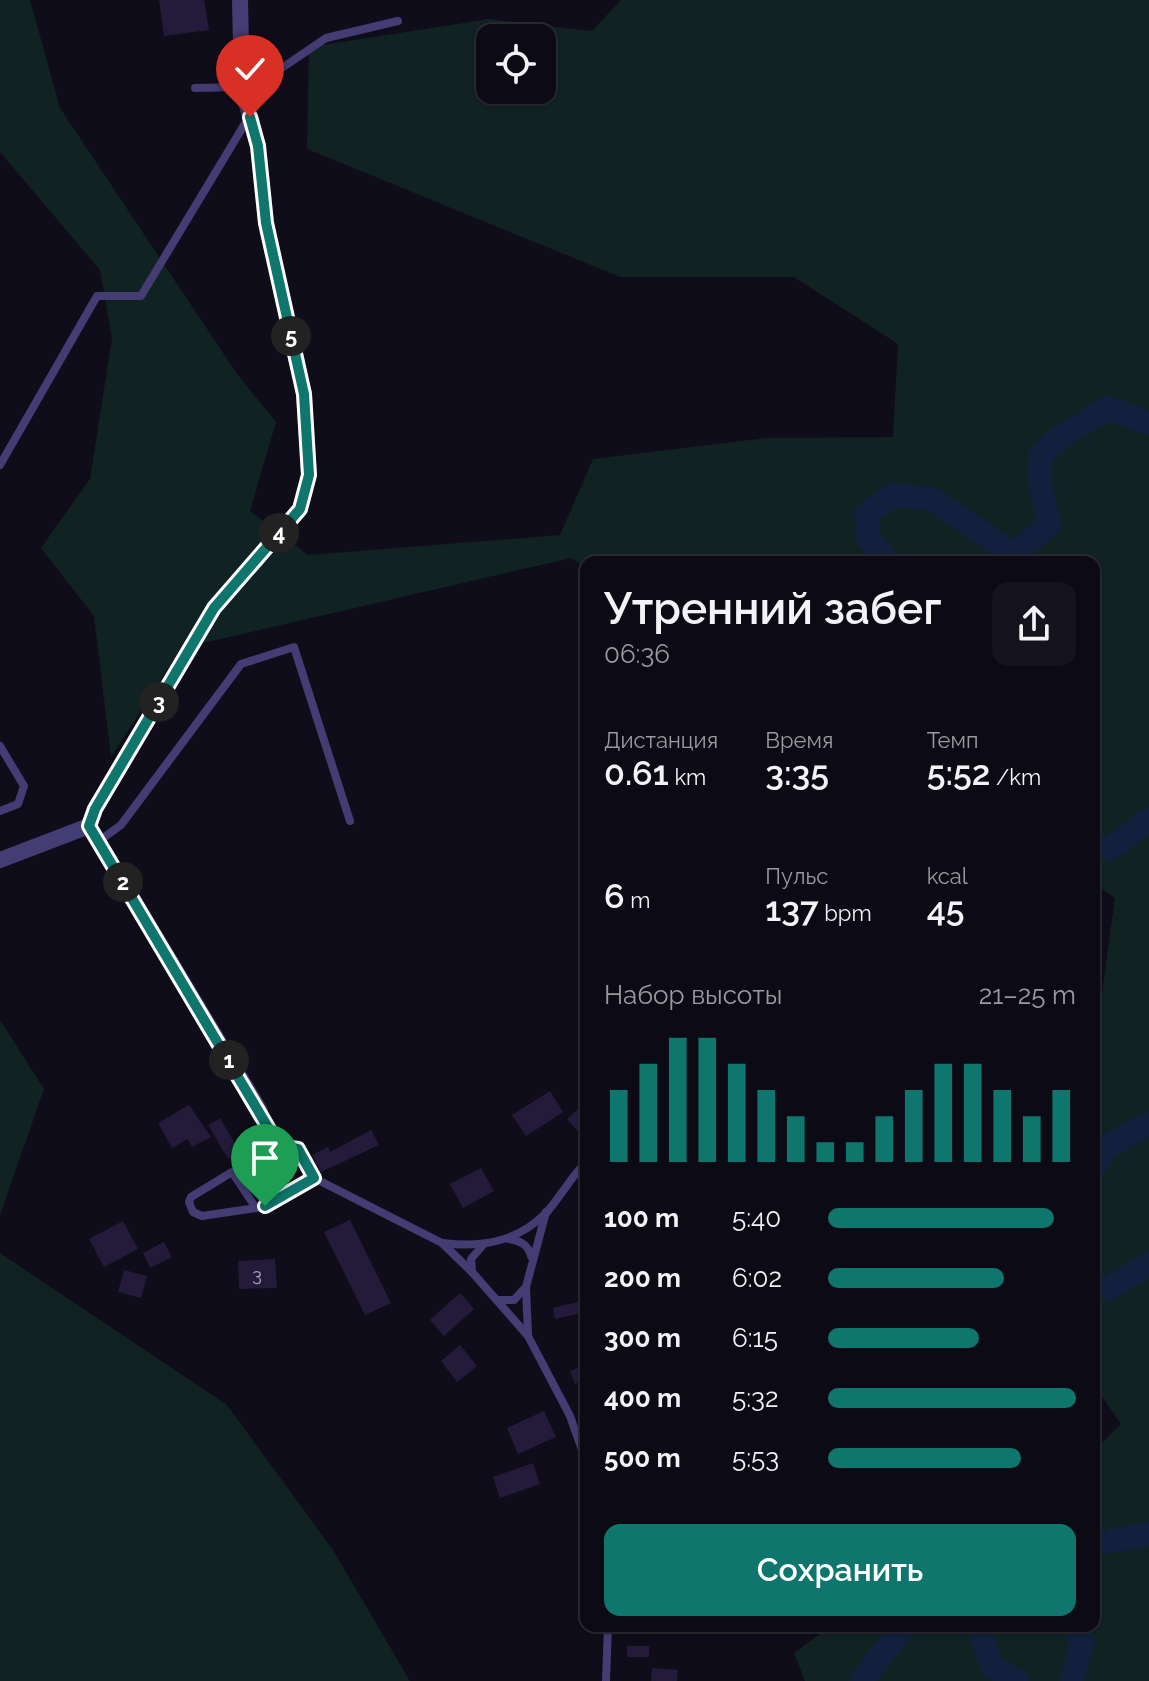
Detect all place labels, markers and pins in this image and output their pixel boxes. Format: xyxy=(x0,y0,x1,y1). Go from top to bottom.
pin xyxy=(216,35,284,117)
pin: 5 xyxy=(271,316,311,356)
pin: 4 xyxy=(259,513,299,553)
pin: 3 xyxy=(139,682,179,722)
pin: 2 xyxy=(103,862,143,902)
pin: 1 xyxy=(209,1040,249,1080)
pin xyxy=(231,1124,299,1206)

